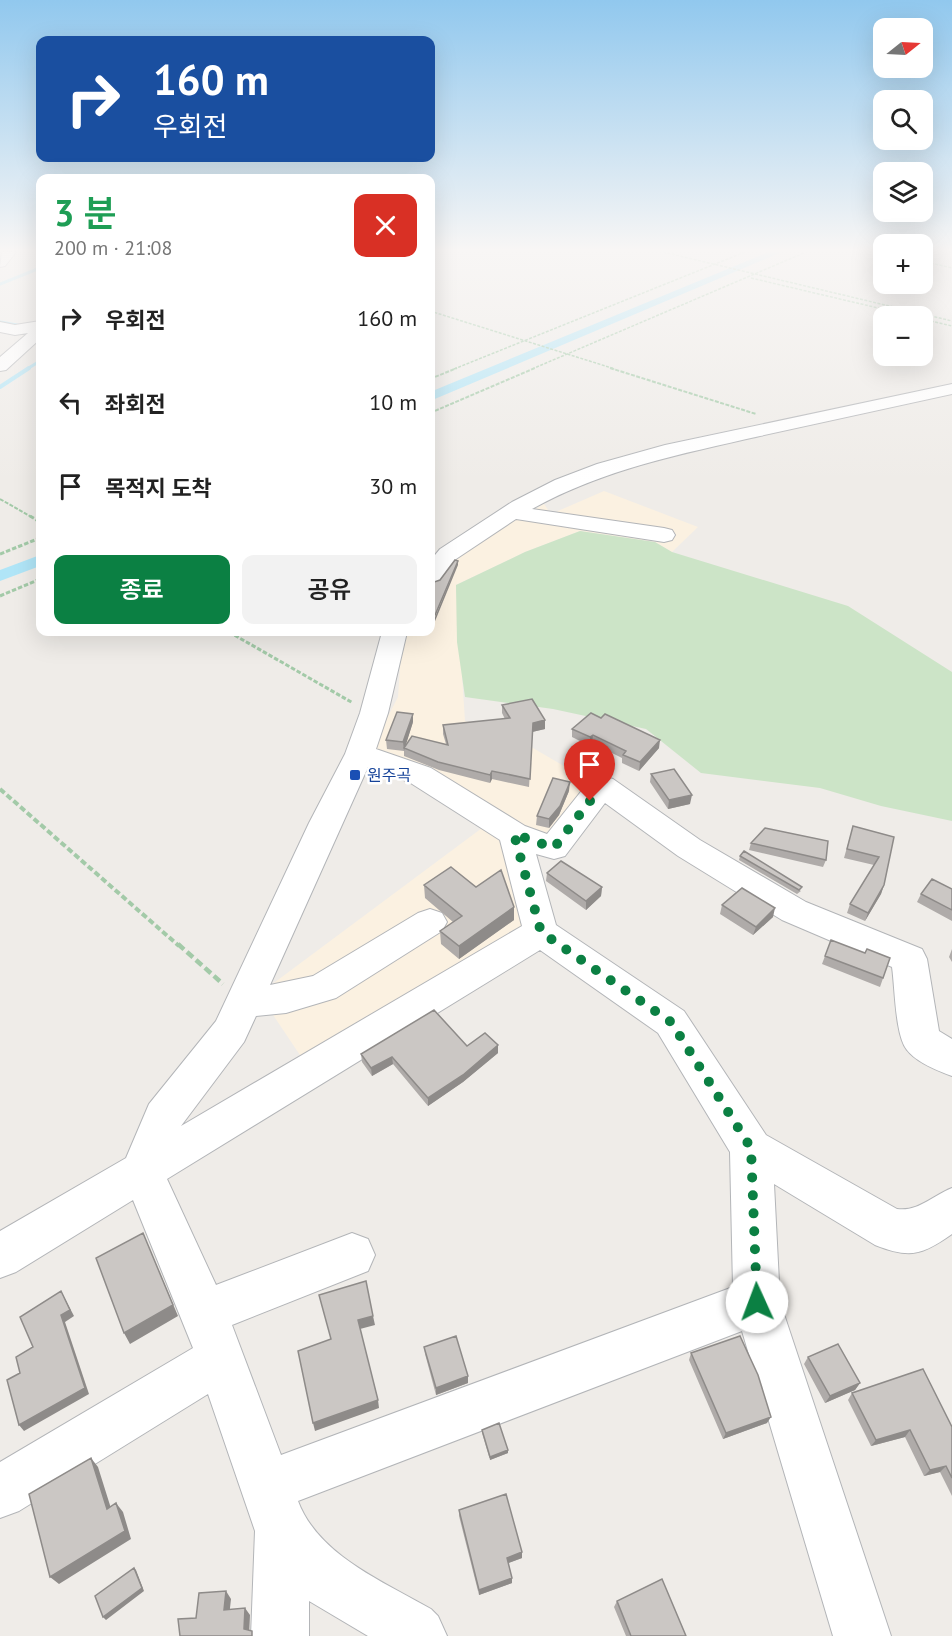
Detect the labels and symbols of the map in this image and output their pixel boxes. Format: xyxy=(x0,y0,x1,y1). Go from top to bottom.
north arrow xyxy=(873,18,933,78)
pin xyxy=(564,739,615,801)
place label: 원주곡 xyxy=(367,765,411,785)
marker: 원주곡 xyxy=(348,768,362,782)
position arrow xyxy=(725,1270,789,1334)

